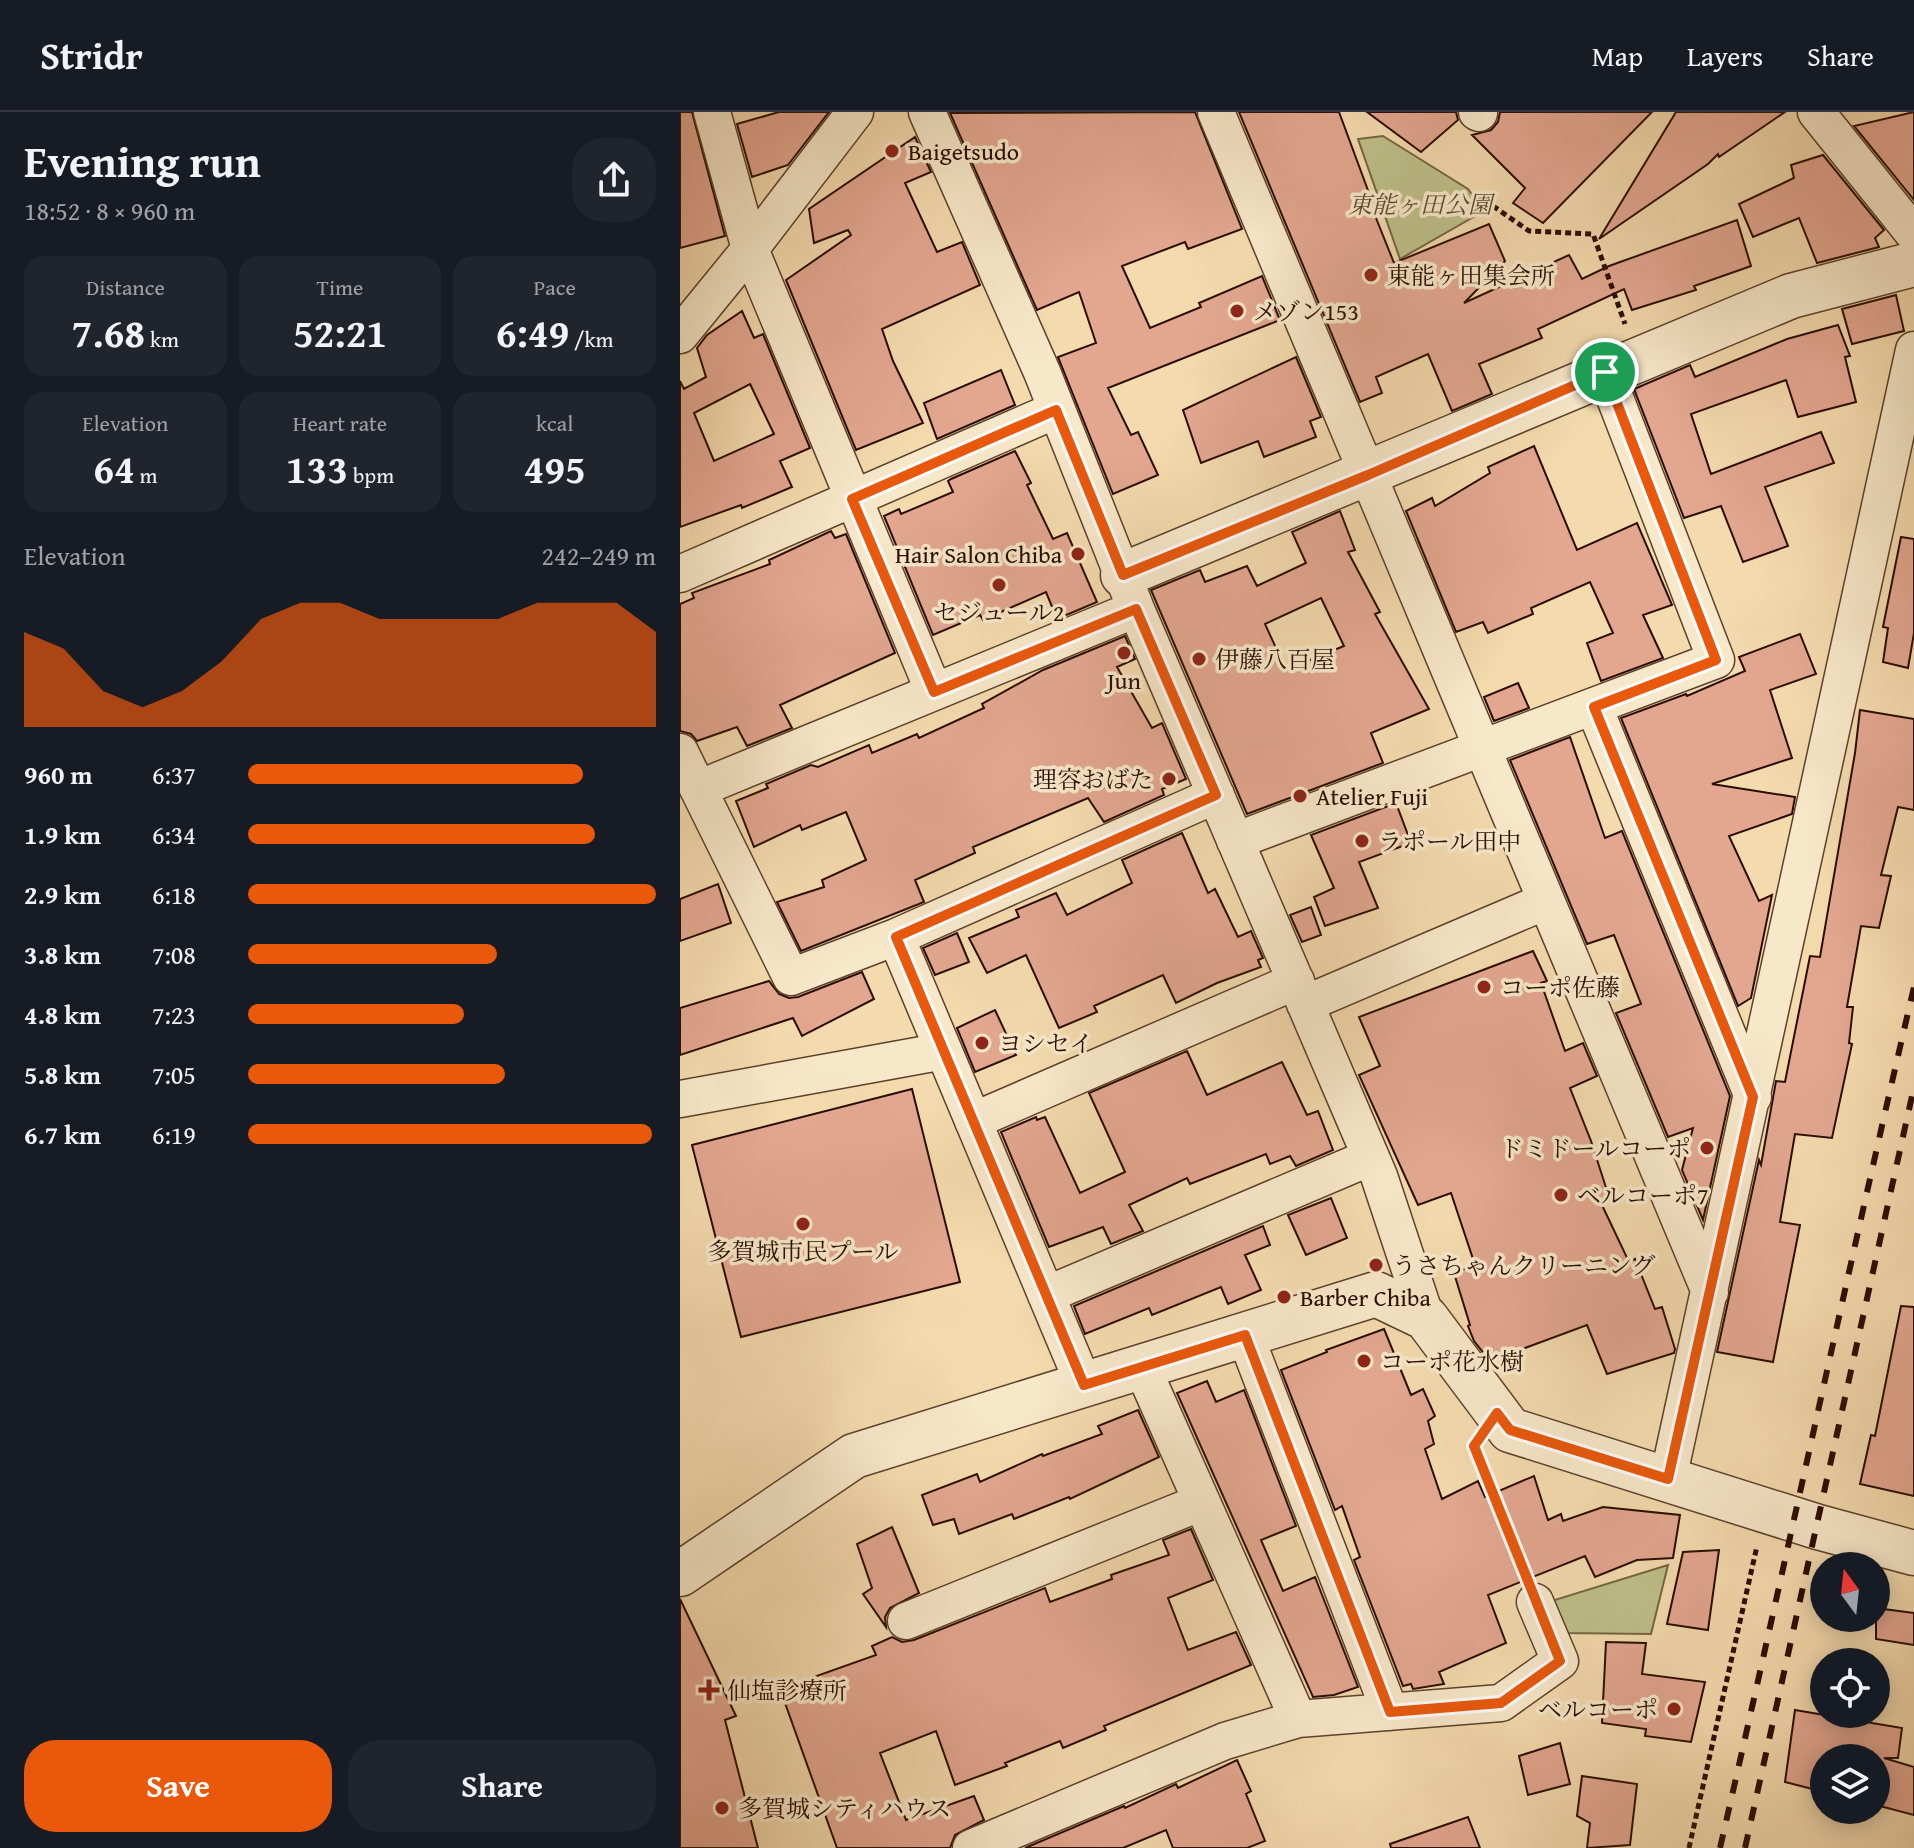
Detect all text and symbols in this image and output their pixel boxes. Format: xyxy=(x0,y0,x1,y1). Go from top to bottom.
text: Stridr xyxy=(40,27,143,83)
text: Map xyxy=(1592,35,1643,76)
text: Layers xyxy=(1687,35,1763,76)
text: Share xyxy=(1807,35,1874,76)
text: Evening run xyxy=(24,129,261,193)
place label: Baigetsudo xyxy=(908,134,1019,169)
button: share xyxy=(572,138,656,222)
marker: Baigetsudo xyxy=(883,142,901,160)
park label: 東能ヶ田公園 xyxy=(1348,187,1496,222)
text: 18:52 · 8 × 960 m xyxy=(24,191,195,230)
place label: 東能ヶ田集会所 xyxy=(1387,258,1555,293)
marker: 東能ヶ田集会所 xyxy=(1362,266,1380,284)
text: Distance xyxy=(86,271,165,303)
text: Time xyxy=(317,271,363,303)
text: Pace xyxy=(534,271,576,303)
place label: メゾン153 xyxy=(1253,294,1359,329)
marker: メゾン153 xyxy=(1228,302,1246,320)
text: 7.68 xyxy=(72,303,145,362)
text: 52:21 xyxy=(293,303,387,362)
text: 6:49 xyxy=(496,303,569,362)
text: km xyxy=(145,323,179,355)
text: /km xyxy=(569,323,614,355)
pin xyxy=(1571,338,1639,406)
icon: arrive xyxy=(1583,350,1627,394)
text: Elevation xyxy=(82,407,168,439)
text: Heart rate xyxy=(293,407,387,439)
text: kcal xyxy=(536,407,573,439)
text: 64 xyxy=(93,439,135,498)
text: 133 xyxy=(286,439,348,498)
text: 495 xyxy=(524,439,586,498)
text: m xyxy=(135,459,157,491)
text: bpm xyxy=(348,459,394,491)
text: Elevation xyxy=(24,536,126,575)
text: 242–249 m xyxy=(542,536,656,575)
place label: Hair Salon Chiba xyxy=(895,537,1063,572)
marker: Hair Salon Chiba xyxy=(1069,545,1087,563)
marker: セジュール2 xyxy=(990,576,1008,594)
place label: セジュール2 xyxy=(934,595,1064,630)
place label: 伊藤八百屋 xyxy=(1215,642,1335,677)
marker: Jun xyxy=(1115,644,1133,662)
marker: 伊藤八百屋 xyxy=(1190,650,1208,668)
place label: Jun xyxy=(1104,663,1142,698)
text: 960 m xyxy=(24,755,92,794)
text: 6:37 xyxy=(152,755,196,794)
place label: 理容おばた xyxy=(1033,762,1153,797)
marker: 理容おばた xyxy=(1160,770,1178,788)
place label: Atelier Fuji xyxy=(1316,779,1428,814)
marker: Atelier Fuji xyxy=(1291,787,1309,805)
text: 1.9 km xyxy=(24,815,101,854)
text: 6:34 xyxy=(152,815,196,854)
place label: ラポール田中 xyxy=(1378,824,1522,859)
marker: ラポール田中 xyxy=(1353,832,1371,850)
text: 2.9 km xyxy=(24,875,101,914)
text: 6:18 xyxy=(152,875,196,914)
text: 3.8 km xyxy=(24,935,101,974)
text: 7:08 xyxy=(152,935,196,974)
place label: コーポ佐藤 xyxy=(1500,970,1620,1005)
marker: コーポ佐藤 xyxy=(1475,978,1493,996)
text: 4.8 km xyxy=(24,995,101,1034)
text: 7:23 xyxy=(152,995,196,1034)
place label: ヨシセイ xyxy=(998,1026,1093,1061)
marker: ヨシセイ xyxy=(973,1034,991,1052)
text: 5.8 km xyxy=(24,1055,101,1094)
text: 7:05 xyxy=(152,1055,196,1094)
text: 6.7 km xyxy=(24,1115,101,1154)
text: 6:19 xyxy=(152,1115,196,1154)
place label: ドミドールコーポ xyxy=(1499,1131,1691,1166)
marker: ドミドールコーポ xyxy=(1698,1139,1716,1157)
place label: ベルコーポ7 xyxy=(1577,1178,1709,1213)
marker: ベルコーポ7 xyxy=(1552,1186,1570,1204)
marker: 多賀城市民プール xyxy=(794,1215,812,1233)
place label: 多賀城市民プール xyxy=(708,1234,898,1269)
place label: うさちゃんクリーニング xyxy=(1392,1248,1656,1283)
marker: うさちゃんクリーニング xyxy=(1367,1256,1385,1274)
place label: Barber Chiba xyxy=(1300,1280,1431,1315)
marker: Barber Chiba xyxy=(1275,1288,1293,1306)
place label: コーポ花水樹 xyxy=(1380,1344,1524,1379)
marker: コーポ花水樹 xyxy=(1355,1352,1373,1370)
north arrow xyxy=(1810,1552,1890,1632)
map controls xyxy=(1810,1552,1890,1824)
button: locate xyxy=(1810,1648,1890,1728)
place label: 仙塩診療所 xyxy=(727,1673,847,1708)
marker: 仙塩診療所 xyxy=(698,1679,720,1701)
place label: ベルコーポ xyxy=(1538,1692,1658,1727)
marker: ベルコーポ xyxy=(1665,1700,1683,1718)
button: Save xyxy=(24,1740,332,1832)
button: Share xyxy=(348,1740,656,1832)
button: layers xyxy=(1810,1744,1890,1824)
place label: 多賀城シティハウス xyxy=(738,1791,951,1826)
marker: 多賀城シティハウス xyxy=(713,1799,731,1817)

